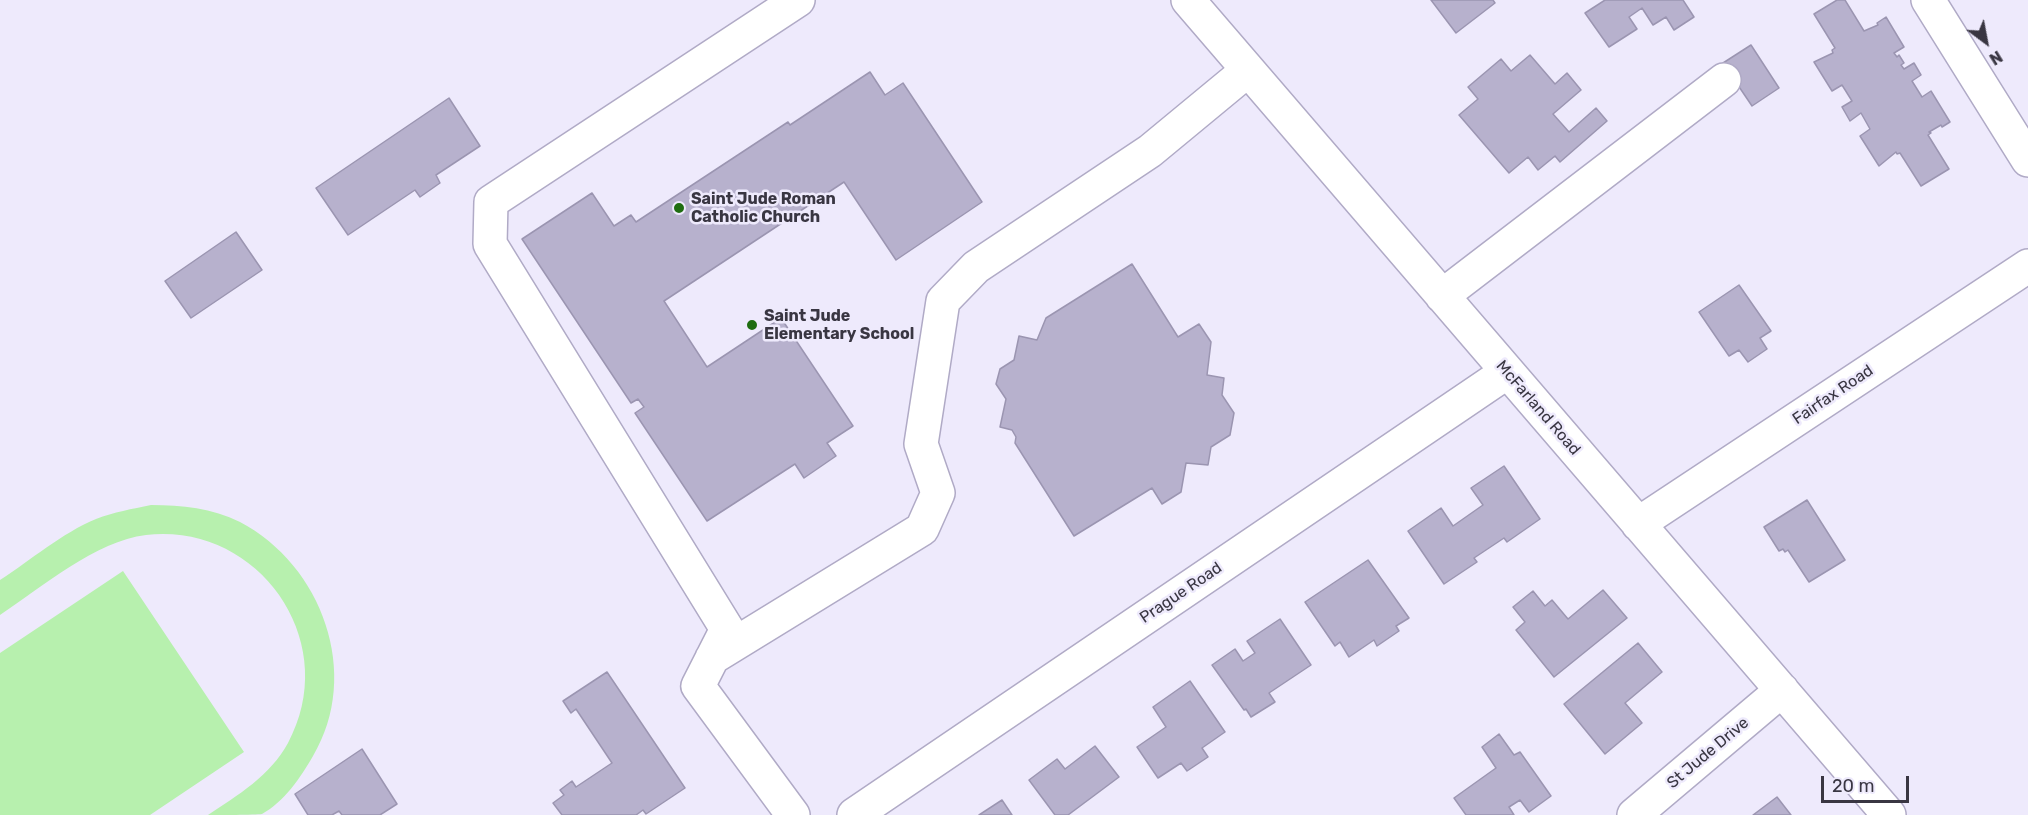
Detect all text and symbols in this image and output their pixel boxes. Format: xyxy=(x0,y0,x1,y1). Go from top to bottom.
north arrow xyxy=(1956,12,2016,72)
text: N xyxy=(1986,47,2006,69)
place label: Saint Jude Roman Catholic Church xyxy=(691,189,836,227)
marker: Saint Jude Roman Catholic Church xyxy=(672,201,686,215)
place label: Saint Jude Elementary School xyxy=(764,306,914,344)
marker: Saint Jude Elementary School xyxy=(745,318,759,332)
street label: McFarland Road xyxy=(1492,357,1584,459)
street label: Fairfax Road xyxy=(1789,361,1877,429)
street label: Prague Road xyxy=(1136,558,1226,628)
street label: St Jude Drive xyxy=(1663,713,1753,793)
scale bar xyxy=(1824,764,1912,802)
text: 20 m xyxy=(1832,775,1874,797)

